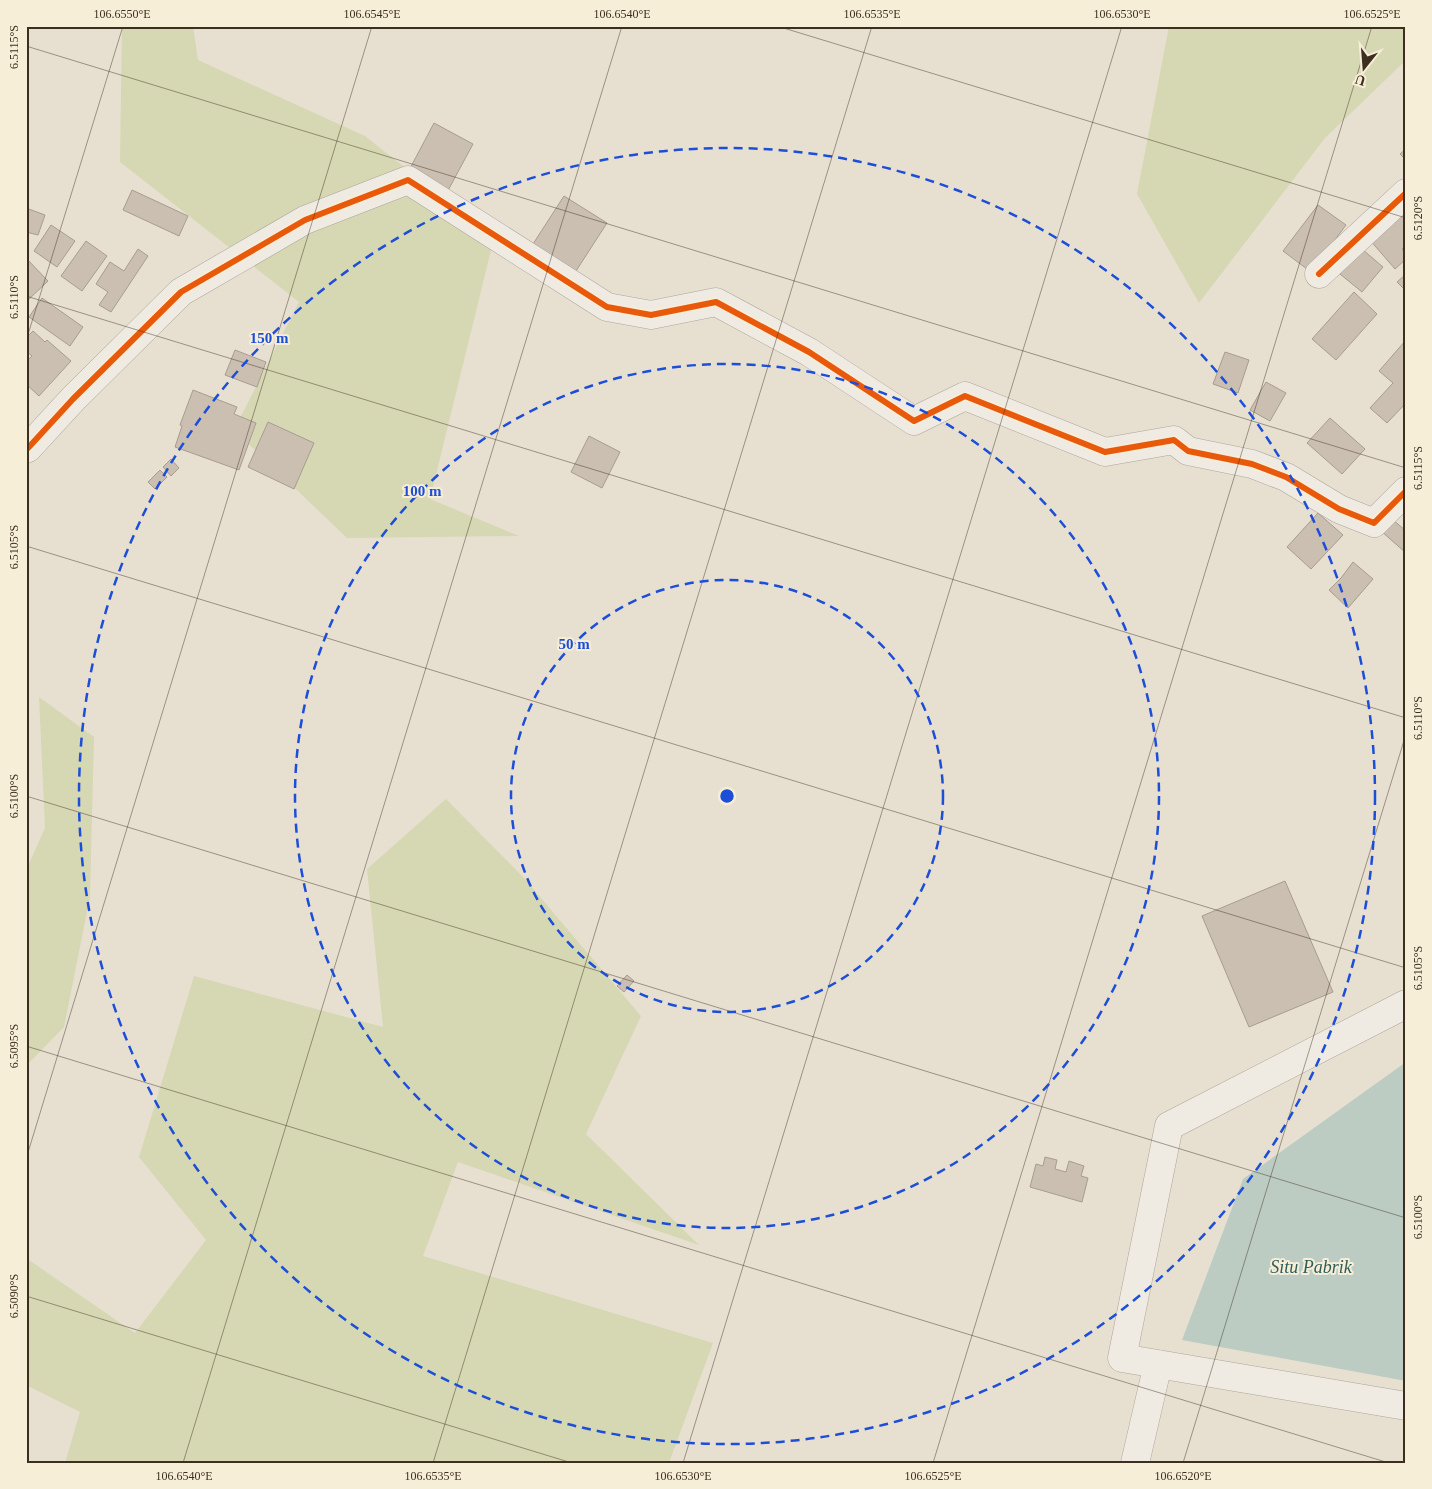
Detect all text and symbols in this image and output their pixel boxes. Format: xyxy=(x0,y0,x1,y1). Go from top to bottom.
text: 106.6550°E xyxy=(93,7,151,21)
text: 106.6545°E xyxy=(343,7,401,21)
text: 106.6540°E xyxy=(593,7,651,21)
text: 106.6535°E xyxy=(843,7,901,21)
text: 106.6530°E xyxy=(1093,7,1151,21)
text: 106.6525°E xyxy=(1343,7,1401,21)
text: 6.5115°S xyxy=(7,25,21,69)
north arrow xyxy=(1340,42,1390,92)
text: U xyxy=(1353,71,1367,89)
text: 6.5120°S xyxy=(1411,196,1425,240)
text: 6.5110°S xyxy=(7,275,21,319)
text: 150 m xyxy=(250,330,289,346)
text: 6.5115°S xyxy=(1411,446,1425,490)
text: 100 m xyxy=(403,483,442,499)
text: 6.5105°S xyxy=(7,525,21,569)
text: 50 m xyxy=(558,636,590,652)
text: 6.5110°S xyxy=(1411,696,1425,740)
text: 6.5100°S xyxy=(7,774,21,818)
centre of rings xyxy=(718,787,736,805)
text: 6.5105°S xyxy=(1411,946,1425,990)
text: 6.5095°S xyxy=(7,1024,21,1068)
text: 6.5100°S xyxy=(1411,1195,1425,1239)
water label: Situ Pabrik xyxy=(1270,1257,1353,1277)
text: 6.5090°S xyxy=(7,1274,21,1318)
text: 106.6540°E xyxy=(155,1469,213,1483)
text: 106.6535°E xyxy=(404,1469,462,1483)
text: 106.6530°E xyxy=(654,1469,712,1483)
text: 106.6525°E xyxy=(904,1469,962,1483)
text: 106.6520°E xyxy=(1154,1469,1212,1483)

